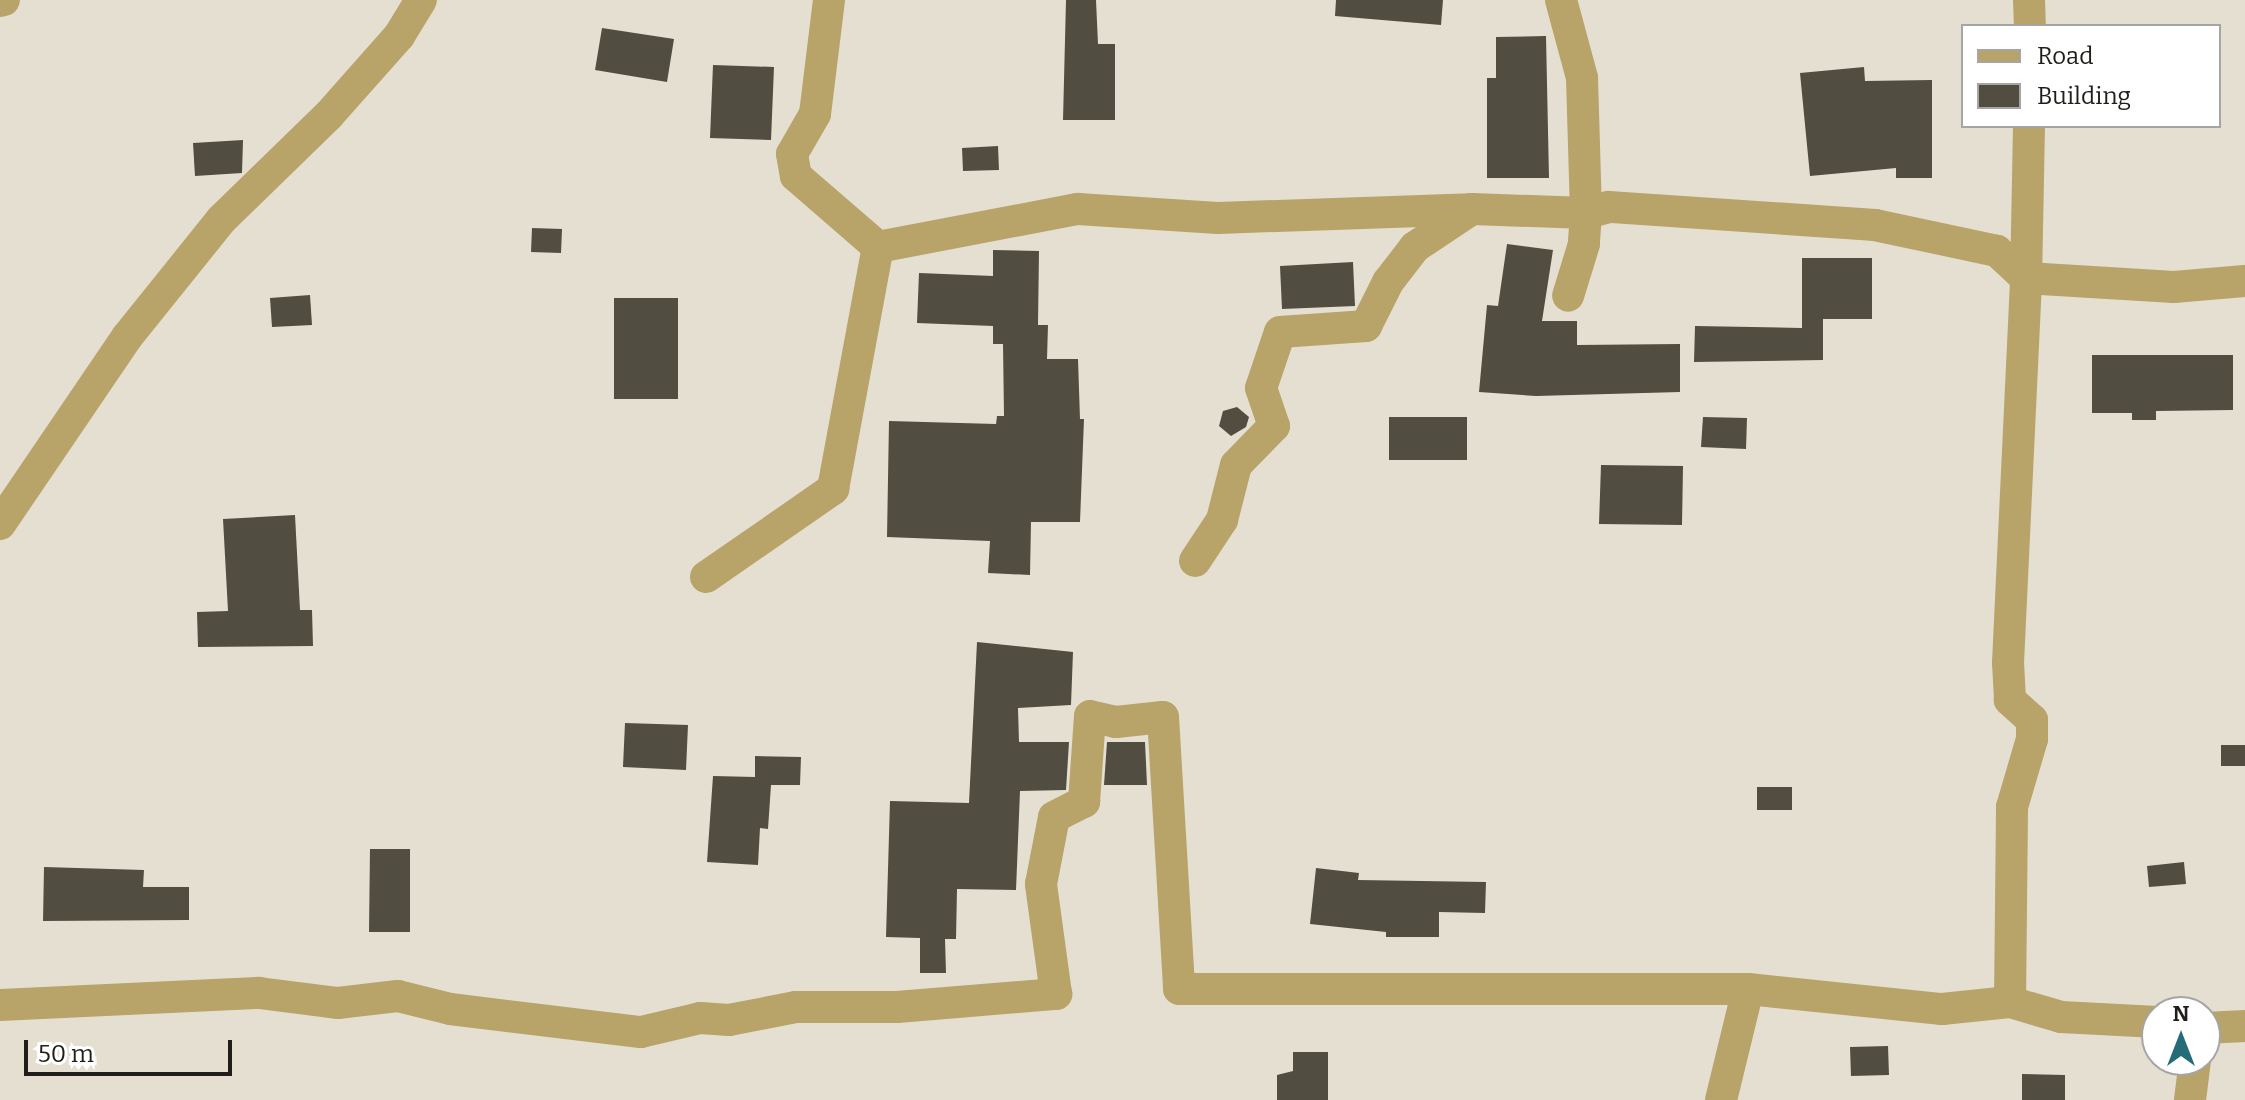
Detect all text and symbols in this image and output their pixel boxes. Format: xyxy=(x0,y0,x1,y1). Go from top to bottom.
legend xyxy=(1961,24,2221,128)
text: Road xyxy=(2037,42,2093,70)
text: Building xyxy=(2037,82,2131,110)
north arrow xyxy=(2141,996,2221,1076)
text: N xyxy=(2173,1000,2189,1027)
scale bar xyxy=(28,1024,236,1074)
text: 50 m xyxy=(38,1040,94,1068)

